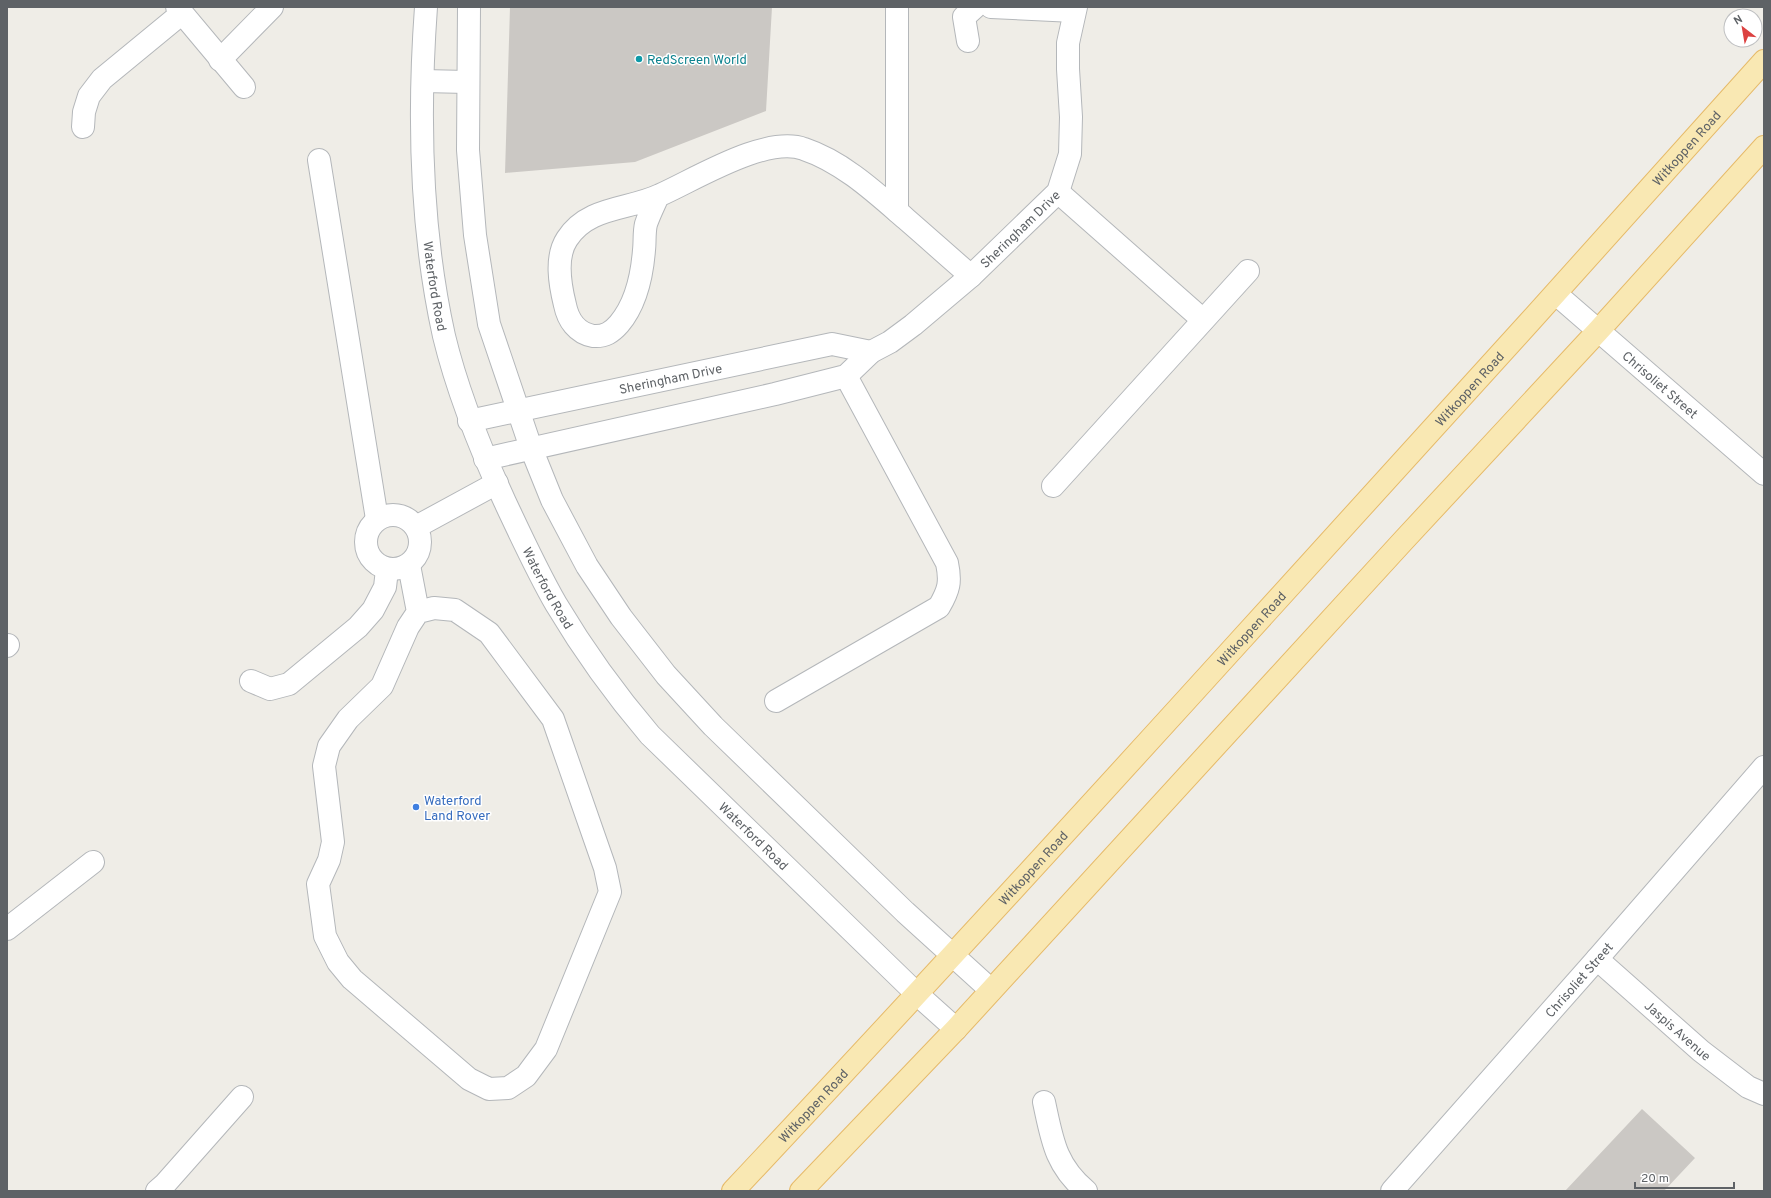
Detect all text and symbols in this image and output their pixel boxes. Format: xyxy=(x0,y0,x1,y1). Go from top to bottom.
north arrow xyxy=(1723,8,1763,48)
text: N xyxy=(1731,12,1745,28)
place label: RedScreen World xyxy=(647,53,747,69)
marker: RedScreen World xyxy=(634,54,644,64)
street label: Witkoppen Road xyxy=(1650,109,1725,190)
street label: Sheringham Drive xyxy=(978,188,1065,272)
street label: Waterford Road xyxy=(418,241,449,333)
street label: Witkoppen Road xyxy=(1433,349,1509,431)
street label: Chrisoliet Street xyxy=(1618,349,1700,423)
street label: Sheringham Drive xyxy=(618,362,724,399)
street label: Waterford Road xyxy=(518,545,576,633)
street label: Witkoppen Road xyxy=(1215,589,1291,670)
place label: Waterford Land Rover xyxy=(424,794,490,825)
street label: Waterford Road xyxy=(714,800,791,875)
marker: Waterford Land Rover xyxy=(411,802,421,812)
street label: Witkoppen Road xyxy=(996,829,1072,910)
street label: Chrisoliet Street xyxy=(1543,940,1618,1022)
street label: Jaspis Avenue xyxy=(1640,999,1713,1065)
street label: Witkoppen Road xyxy=(776,1067,853,1147)
scale bar xyxy=(1635,1164,1734,1190)
text: 20 m xyxy=(1641,1171,1669,1187)

